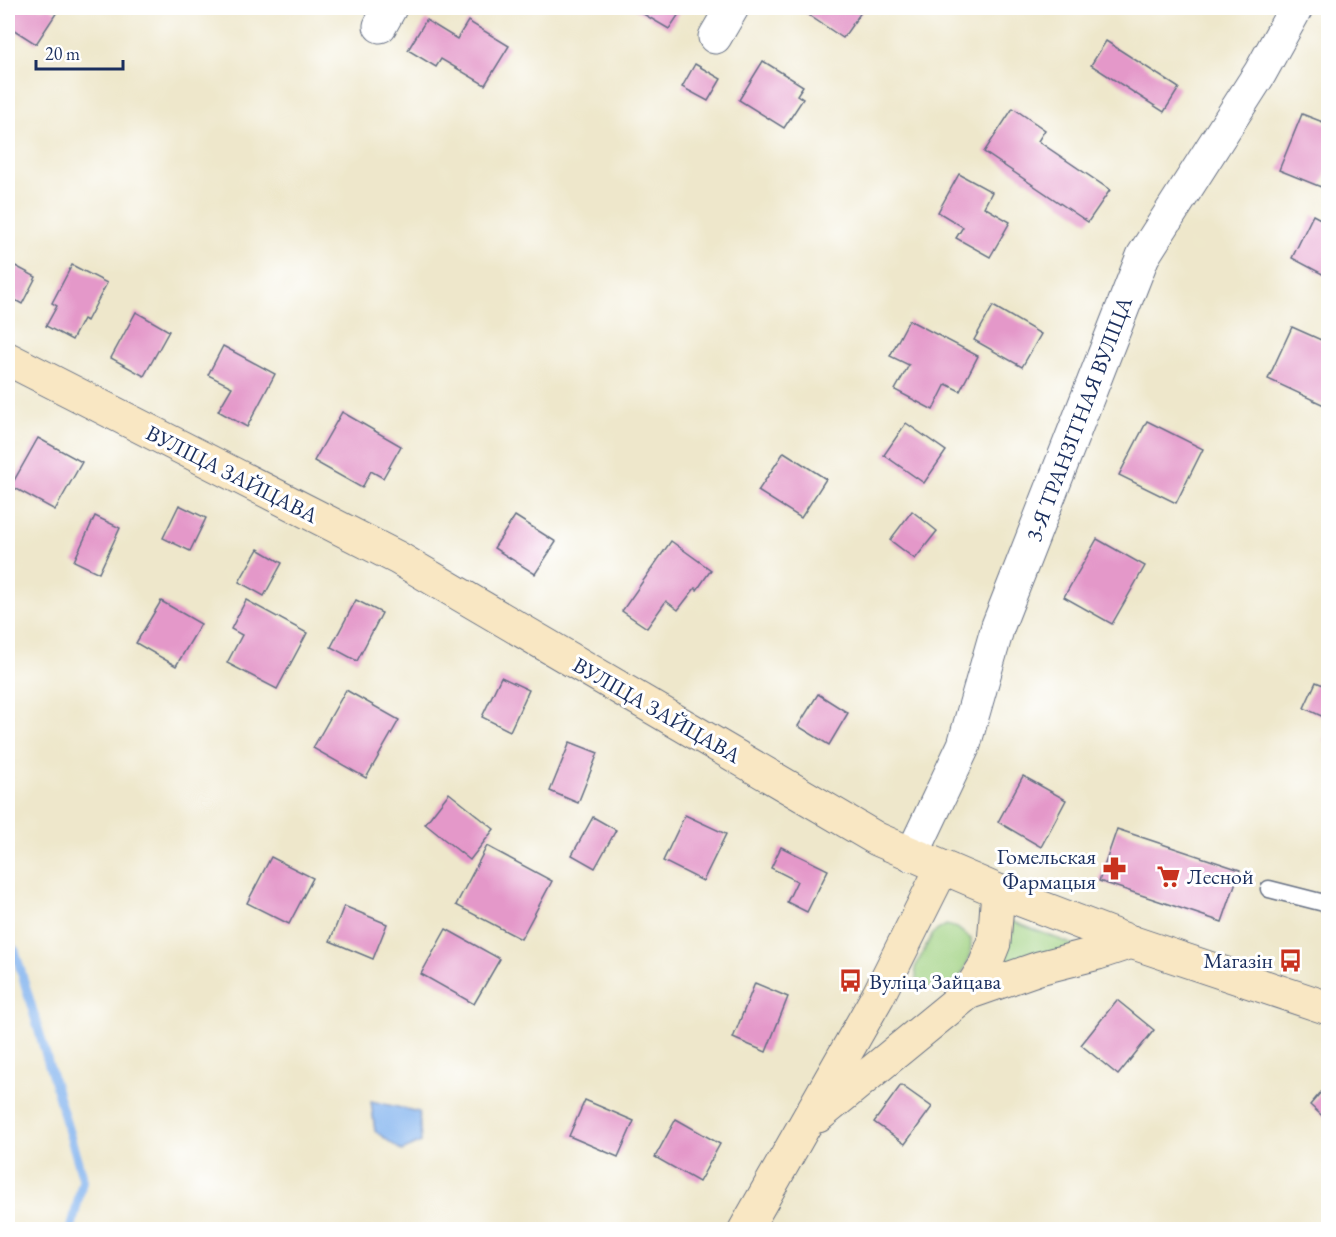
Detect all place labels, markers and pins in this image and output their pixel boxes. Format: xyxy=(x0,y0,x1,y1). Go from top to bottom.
place label: Гомельская Фармацыя xyxy=(997,842,1096,896)
pharmacy icon: Гомельская Фармацыя xyxy=(1101,856,1127,882)
place label: Лесной xyxy=(1187,862,1254,891)
supermarket icon: Лесной xyxy=(1156,863,1182,889)
place label: Магазін xyxy=(1203,946,1273,975)
bus stop icon: Магазін xyxy=(1278,947,1304,973)
place label: Вуліца Зайцава xyxy=(869,967,1001,996)
bus stop icon: Вуліца Зайцава xyxy=(838,968,864,994)

